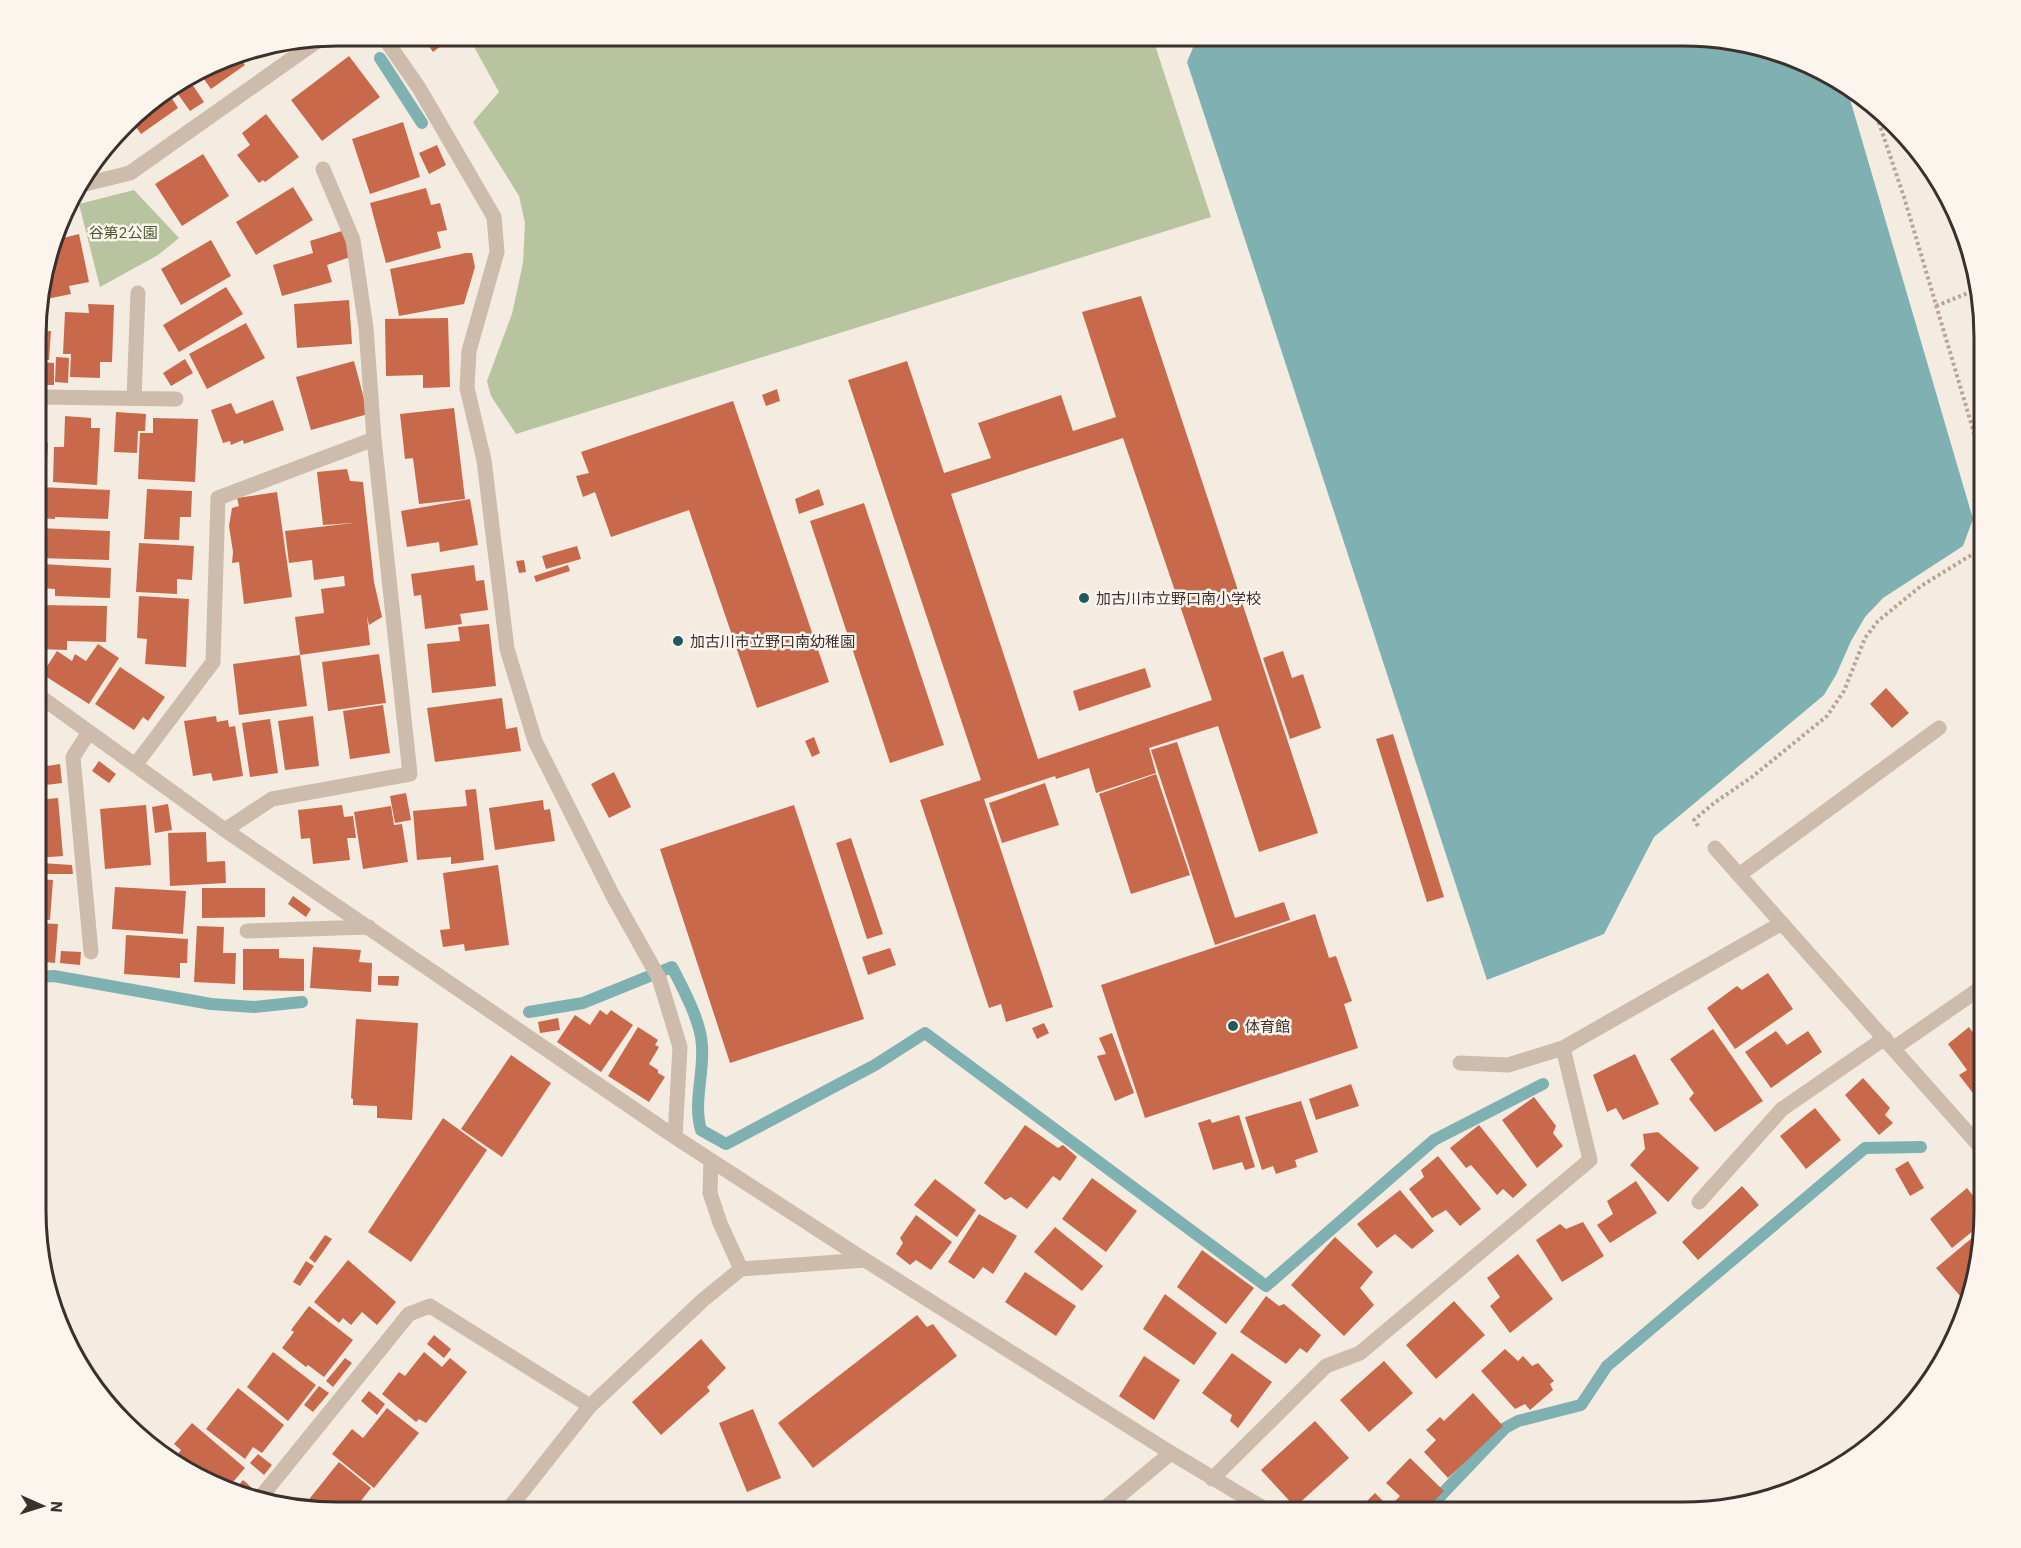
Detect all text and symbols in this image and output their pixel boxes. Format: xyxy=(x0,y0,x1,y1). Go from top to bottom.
park label: 谷第2公園 xyxy=(88,223,158,242)
place label: 加古川市立野口南小学校 xyxy=(1096,589,1261,608)
marker: 加古川市立野口南小学校 xyxy=(1077,591,1091,605)
place label: 加古川市立野口南幼稚園 xyxy=(690,632,855,651)
marker: 加古川市立野口南幼稚園 xyxy=(671,634,685,648)
place label: 体育館 xyxy=(1245,1017,1290,1036)
marker: 体育館 xyxy=(1226,1019,1240,1033)
north arrow xyxy=(12,1476,72,1536)
text: N xyxy=(47,1500,67,1513)

